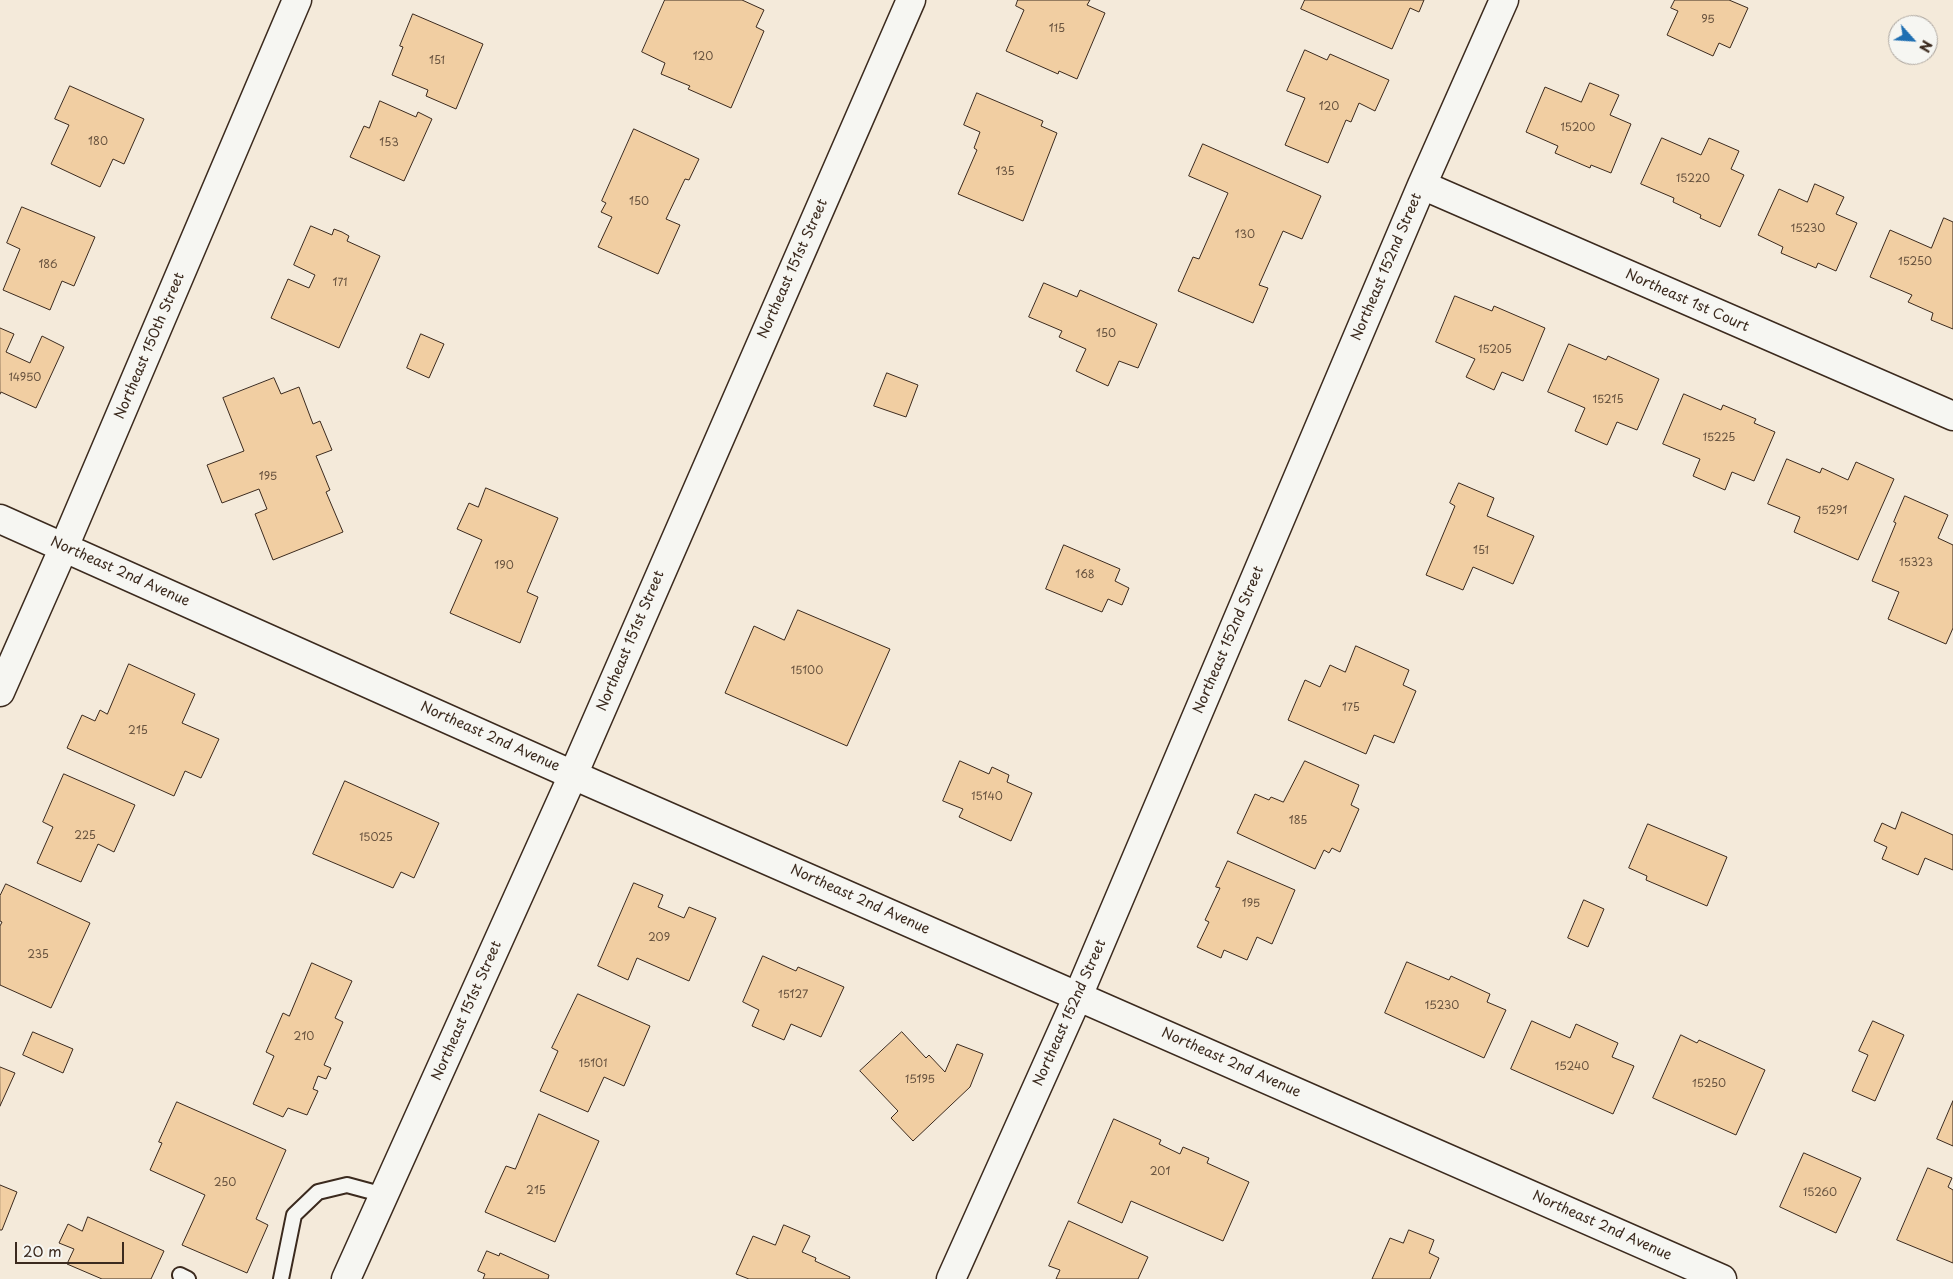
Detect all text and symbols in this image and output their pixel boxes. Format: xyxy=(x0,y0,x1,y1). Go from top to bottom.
house number: 95 xyxy=(1701,13,1715,27)
north arrow xyxy=(1888,15,1938,65)
house number: 115 xyxy=(1049,22,1065,36)
text: N xyxy=(1914,37,1938,56)
house number: 120 xyxy=(693,50,713,64)
house number: 151 xyxy=(429,54,445,68)
house number: 120 xyxy=(1319,100,1339,114)
house number: 15200 xyxy=(1561,121,1595,135)
house number: 180 xyxy=(88,135,108,149)
house number: 153 xyxy=(379,136,399,150)
house number: 135 xyxy=(995,165,1015,179)
house number: 15220 xyxy=(1676,172,1710,186)
street label: Northeast 152nd Street xyxy=(1348,191,1426,343)
house number: 150 xyxy=(629,195,649,209)
street label: Northeast 151st Street xyxy=(755,197,831,341)
house number: 15230 xyxy=(1791,222,1825,236)
house number: 130 xyxy=(1235,228,1255,242)
house number: 15250 xyxy=(1898,255,1932,269)
house number: 186 xyxy=(38,258,58,272)
street label: Northeast 1st Court xyxy=(1623,266,1751,336)
street label: Northeast 150th Street xyxy=(111,270,189,422)
house number: 171 xyxy=(333,276,347,290)
house number: 150 xyxy=(1096,327,1116,341)
house number: 15205 xyxy=(1478,343,1512,357)
house number: 14950 xyxy=(9,371,41,385)
house number: 15215 xyxy=(1592,393,1624,407)
house number: 15225 xyxy=(1703,431,1735,445)
house number: 195 xyxy=(259,470,277,484)
house number: 15291 xyxy=(1817,504,1847,518)
street label: Northeast 2nd Avenue xyxy=(48,534,192,610)
house number: 151 xyxy=(1473,544,1489,558)
house number: 15323 xyxy=(1899,556,1933,570)
house number: 190 xyxy=(494,559,514,573)
street label: Northeast 152nd Street xyxy=(1190,564,1268,716)
street label: Northeast 151st Street xyxy=(594,568,668,714)
house number: 168 xyxy=(1075,568,1095,582)
house number: 15100 xyxy=(791,664,823,678)
street label: Northeast 2nd Avenue xyxy=(418,699,562,775)
house number: 175 xyxy=(1342,701,1360,715)
house number: 215 xyxy=(128,724,148,738)
house number: 15140 xyxy=(971,790,1003,804)
house number: 185 xyxy=(1289,814,1307,828)
house number: 225 xyxy=(74,829,96,843)
house number: 15025 xyxy=(359,831,393,845)
street label: Northeast 2nd Avenue xyxy=(788,862,932,938)
house number: 195 xyxy=(1242,897,1260,911)
house number: 209 xyxy=(648,931,670,945)
street label: Northeast 152nd Street xyxy=(1030,937,1110,1089)
street label: Northeast 151st Street xyxy=(429,939,505,1083)
house number: 235 xyxy=(27,948,49,962)
house number: 15127 xyxy=(778,988,808,1002)
house number: 15230 xyxy=(1425,999,1459,1013)
street label: Northeast 2nd Avenue xyxy=(1159,1025,1303,1101)
house number: 210 xyxy=(294,1030,314,1044)
house number: 15101 xyxy=(579,1057,607,1071)
house number: 15240 xyxy=(1555,1060,1589,1074)
house number: 15195 xyxy=(905,1073,935,1087)
house number: 15250 xyxy=(1692,1077,1726,1091)
house number: 201 xyxy=(1150,1165,1170,1179)
house number: 250 xyxy=(214,1176,236,1190)
house number: 215 xyxy=(526,1184,546,1198)
house number: 15260 xyxy=(1803,1186,1837,1200)
street label: Northeast 2nd Avenue xyxy=(1530,1188,1674,1264)
scale bar xyxy=(18,1232,126,1264)
text: 20 m xyxy=(23,1239,62,1262)

